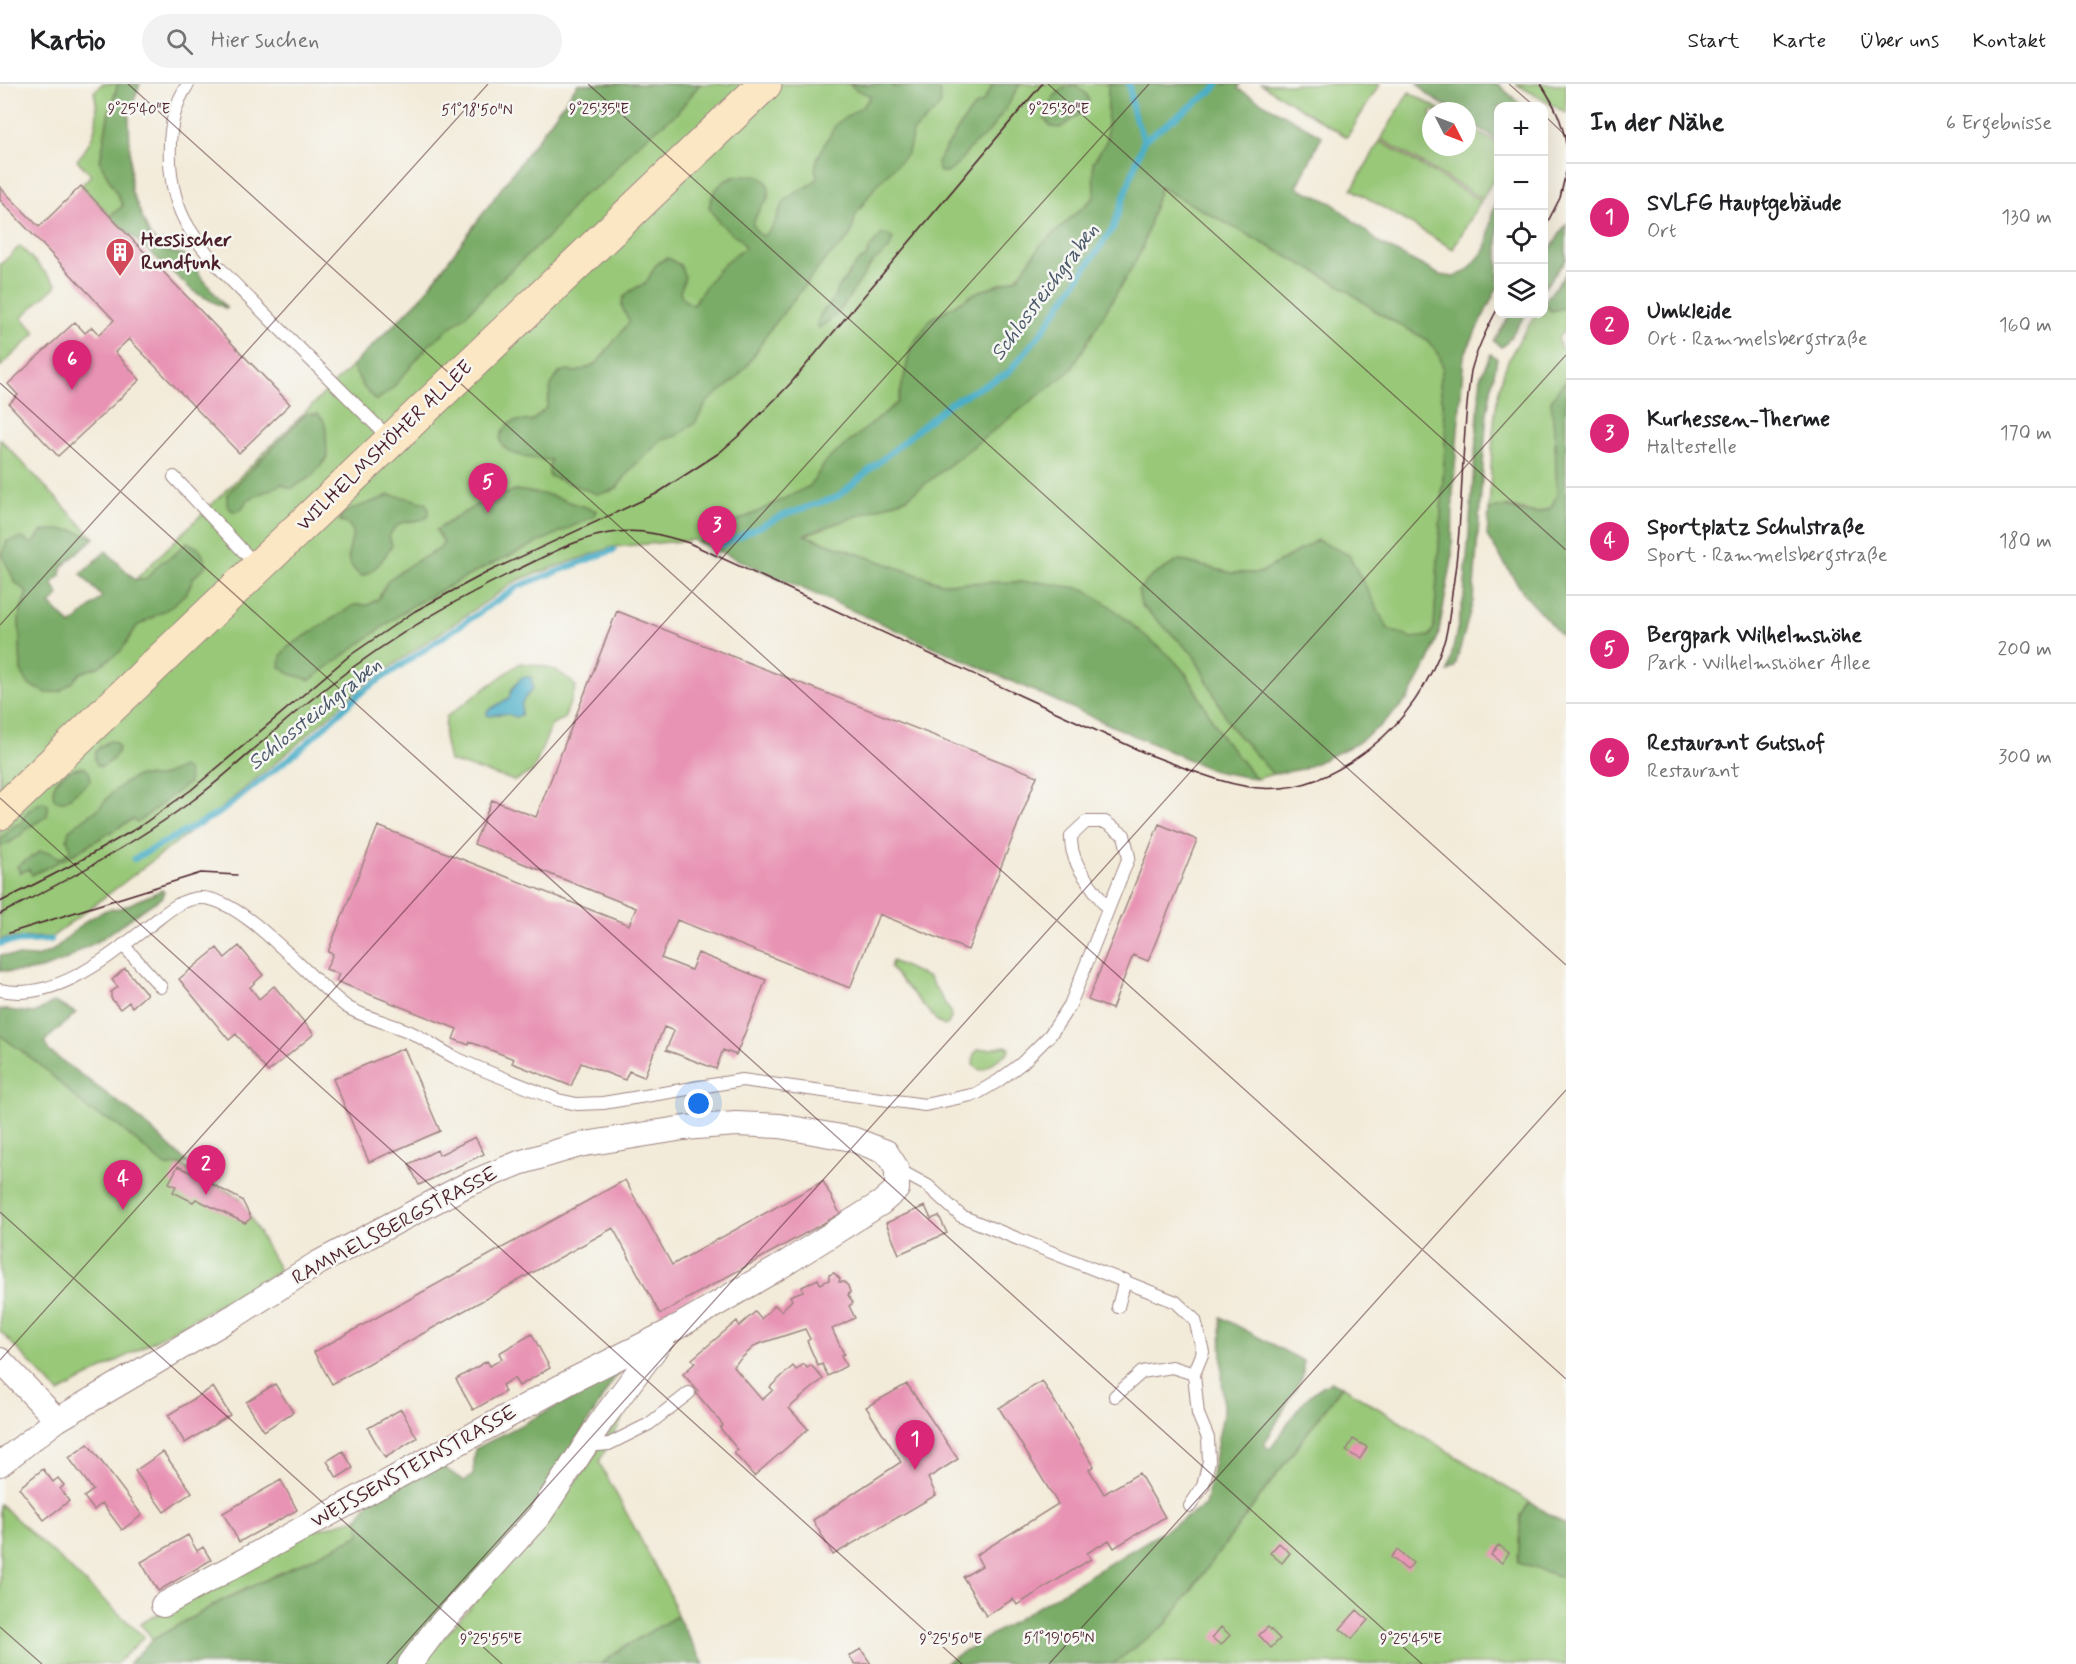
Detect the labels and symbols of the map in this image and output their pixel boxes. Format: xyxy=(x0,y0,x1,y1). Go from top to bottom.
text: 9°25'40"E xyxy=(108,100,170,120)
text: 9°25'35"E xyxy=(569,100,629,120)
text: 9°25'30"E xyxy=(1029,100,1090,120)
text: 51°18'50"N xyxy=(441,101,513,121)
north arrow xyxy=(1422,102,1476,156)
water label: Schlossteichgraben xyxy=(984,218,1106,366)
place label: Hessischer Rundfunk xyxy=(141,227,232,277)
building icon: Hessischer Rundfunk xyxy=(104,236,136,278)
pin: 6 xyxy=(52,340,92,390)
street label: WILHELMSHÖHER ALLEE xyxy=(291,355,479,537)
pin: 5 xyxy=(468,464,508,513)
pin: 3 xyxy=(698,506,736,556)
water label: Schlossteichgraben xyxy=(242,651,388,777)
your location xyxy=(684,1089,713,1118)
pin: 2 xyxy=(186,1146,226,1195)
pin: 4 xyxy=(104,1160,142,1210)
street label: RAMMELSBERGSTRASSE xyxy=(288,1160,502,1292)
street label: WEISSENSTEINSTRASSE xyxy=(306,1399,522,1535)
pin: 1 xyxy=(896,1420,934,1470)
text: 51°19'05"N xyxy=(1023,1629,1095,1649)
text: 9°25'55"E xyxy=(460,1630,522,1650)
text: 9°25'50"E xyxy=(920,1630,983,1650)
text: 9°25'45"E xyxy=(1380,1630,1442,1650)

